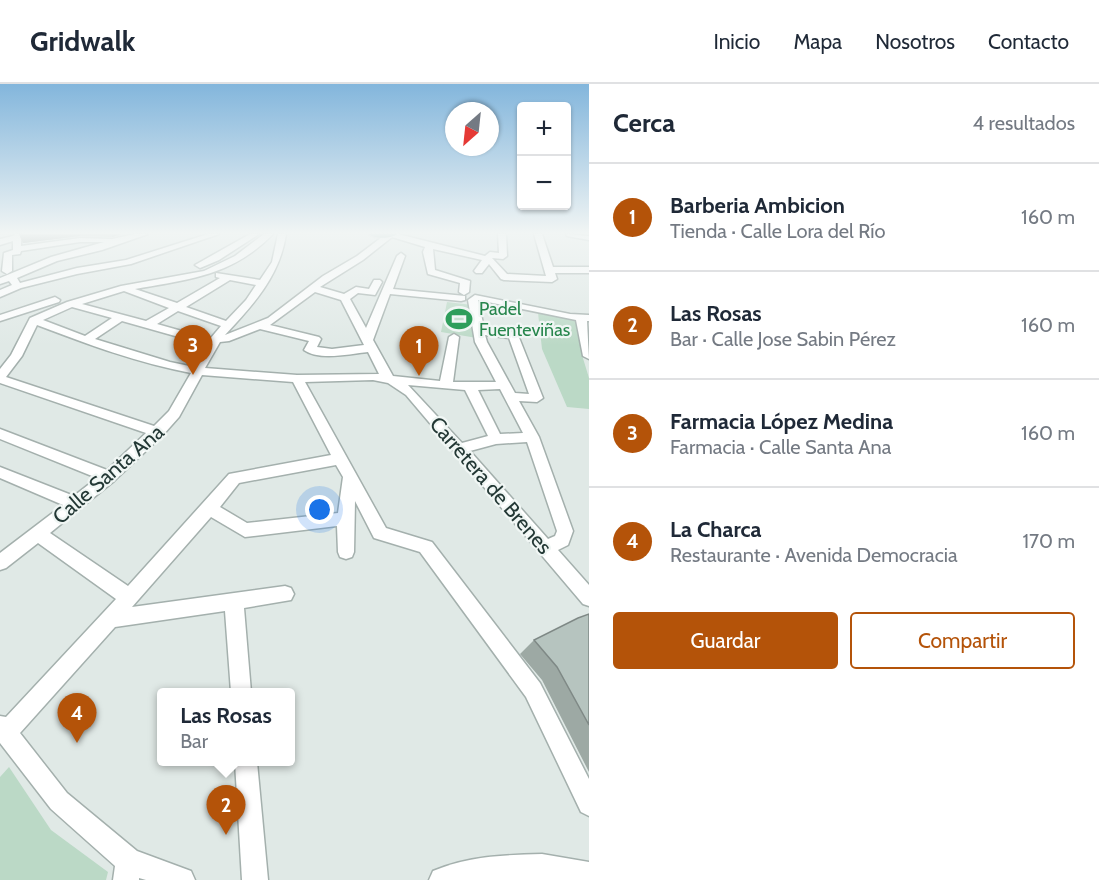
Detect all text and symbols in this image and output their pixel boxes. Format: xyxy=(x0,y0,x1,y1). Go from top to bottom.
text: Gridwalk xyxy=(30,24,135,58)
text: Inicio xyxy=(713,29,760,54)
text: Mapa xyxy=(793,29,842,54)
text: Nosotros xyxy=(875,29,955,54)
text: Contacto xyxy=(988,29,1069,54)
north arrow xyxy=(445,102,499,156)
map controls xyxy=(517,102,571,210)
button: + xyxy=(517,102,571,156)
text: Cerca xyxy=(613,107,675,139)
text: 4 resultados xyxy=(973,111,1075,135)
button: − xyxy=(517,156,571,210)
text: Barberia Ambicion xyxy=(670,192,845,219)
text: 1 xyxy=(629,205,636,229)
text: 160 m xyxy=(1021,205,1075,229)
text: Tienda · Calle Lora del Río xyxy=(670,219,885,243)
place label: Padel Fuenteviñas xyxy=(479,298,570,341)
text: Las Rosas xyxy=(670,300,762,327)
sports icon: Padel Fuenteviñas xyxy=(444,304,474,334)
text: 2 xyxy=(627,313,638,337)
text: 160 m xyxy=(1021,313,1075,337)
pin: 3 xyxy=(174,326,212,375)
pin: 1 xyxy=(400,326,438,376)
text: Bar · Calle Jose Sabin Pérez xyxy=(670,327,896,351)
text: Farmacia López Medina xyxy=(670,408,893,435)
street label: Carretera de Brenes xyxy=(425,411,558,559)
street label: Calle Santa Ana xyxy=(47,419,169,529)
text: 3 xyxy=(627,421,638,445)
text: 160 m xyxy=(1021,421,1075,445)
text: Farmacia · Calle Santa Ana xyxy=(670,435,891,459)
your location xyxy=(305,495,334,524)
text: La Charca xyxy=(670,516,761,543)
text: 4 xyxy=(626,529,639,553)
text: 170 m xyxy=(1023,529,1075,553)
text: Restaurante · Avenida Democracia xyxy=(670,543,958,567)
button: Guardar xyxy=(613,612,838,669)
button: Compartir xyxy=(850,612,1075,669)
popup xyxy=(157,688,295,766)
pin: 4 xyxy=(58,694,97,743)
text: Las Rosas xyxy=(180,702,272,729)
text: Bar xyxy=(180,729,208,753)
pin: 2 xyxy=(206,786,246,835)

